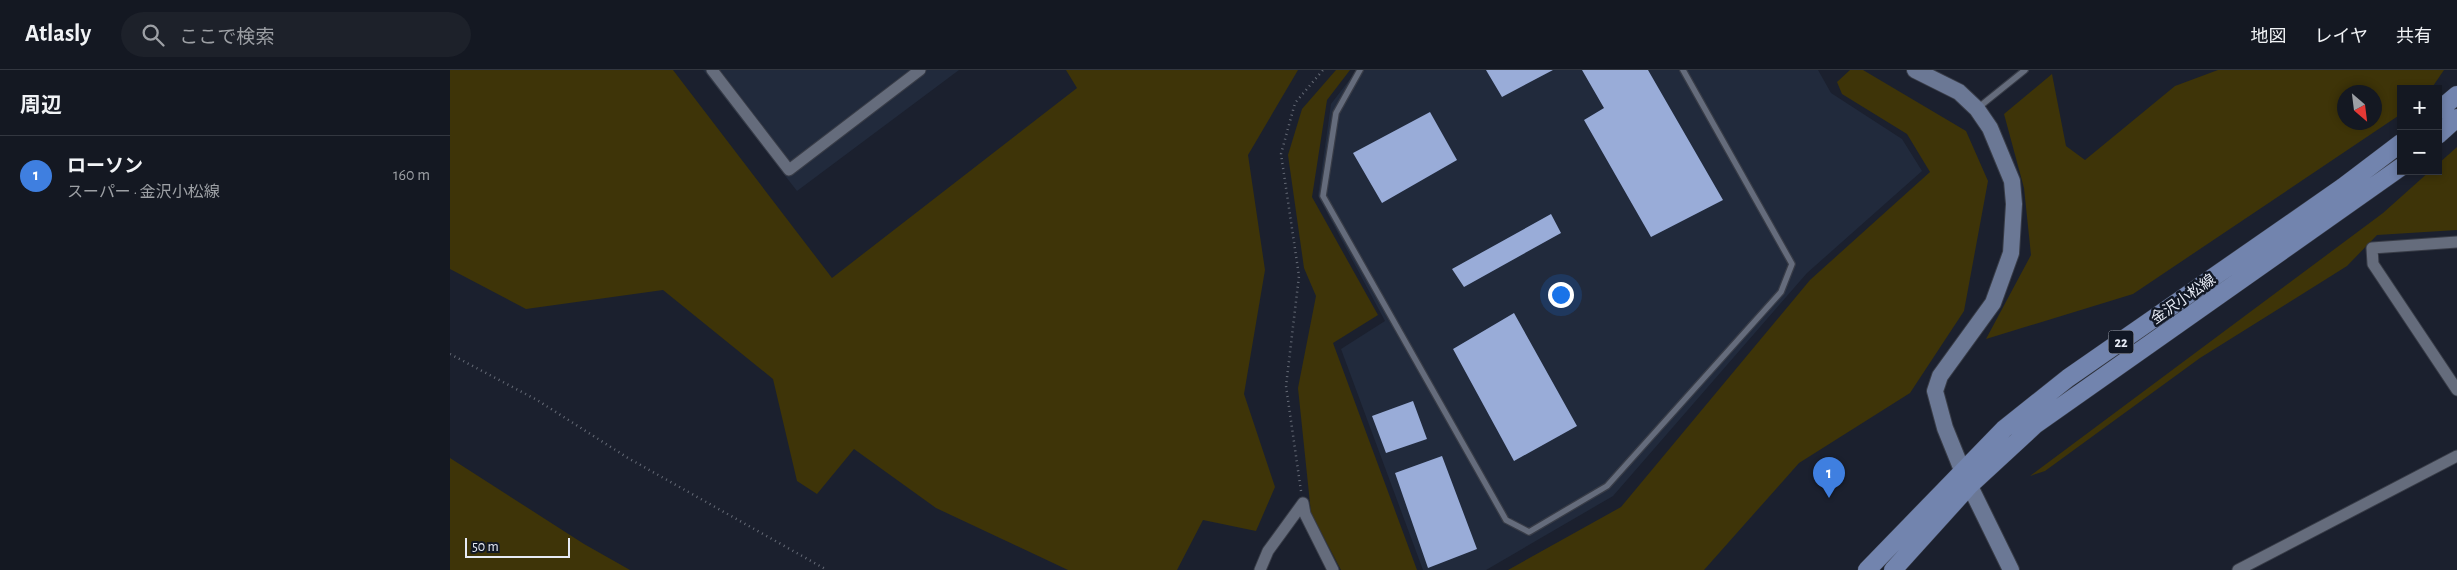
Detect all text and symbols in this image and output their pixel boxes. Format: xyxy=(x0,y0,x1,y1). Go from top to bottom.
search box xyxy=(121,12,471,57)
icon: search xyxy=(139,21,167,49)
text: Atlasly xyxy=(25,22,91,46)
text: ここで検索 xyxy=(179,28,274,47)
text: 地図 xyxy=(2251,28,2287,46)
text: レイヤ xyxy=(2315,28,2368,46)
text: 共有 xyxy=(2396,28,2432,46)
north arrow xyxy=(2337,85,2382,130)
map controls xyxy=(2397,85,2442,175)
button: + xyxy=(2397,85,2442,130)
text: 周辺 xyxy=(20,95,62,116)
button: − xyxy=(2397,130,2442,175)
text: ローソン xyxy=(67,157,143,176)
text: 1 xyxy=(33,167,39,183)
text: 160 m xyxy=(393,167,430,183)
text: スーパー · 金沢小松線 xyxy=(67,184,220,200)
street label: 金沢小松線 xyxy=(2148,271,2218,327)
your location xyxy=(1548,282,1574,308)
road number: 22 xyxy=(2108,330,2134,354)
pin: 1 xyxy=(1813,457,1845,498)
scale bar xyxy=(465,535,570,558)
text: 50 m xyxy=(472,540,499,554)

